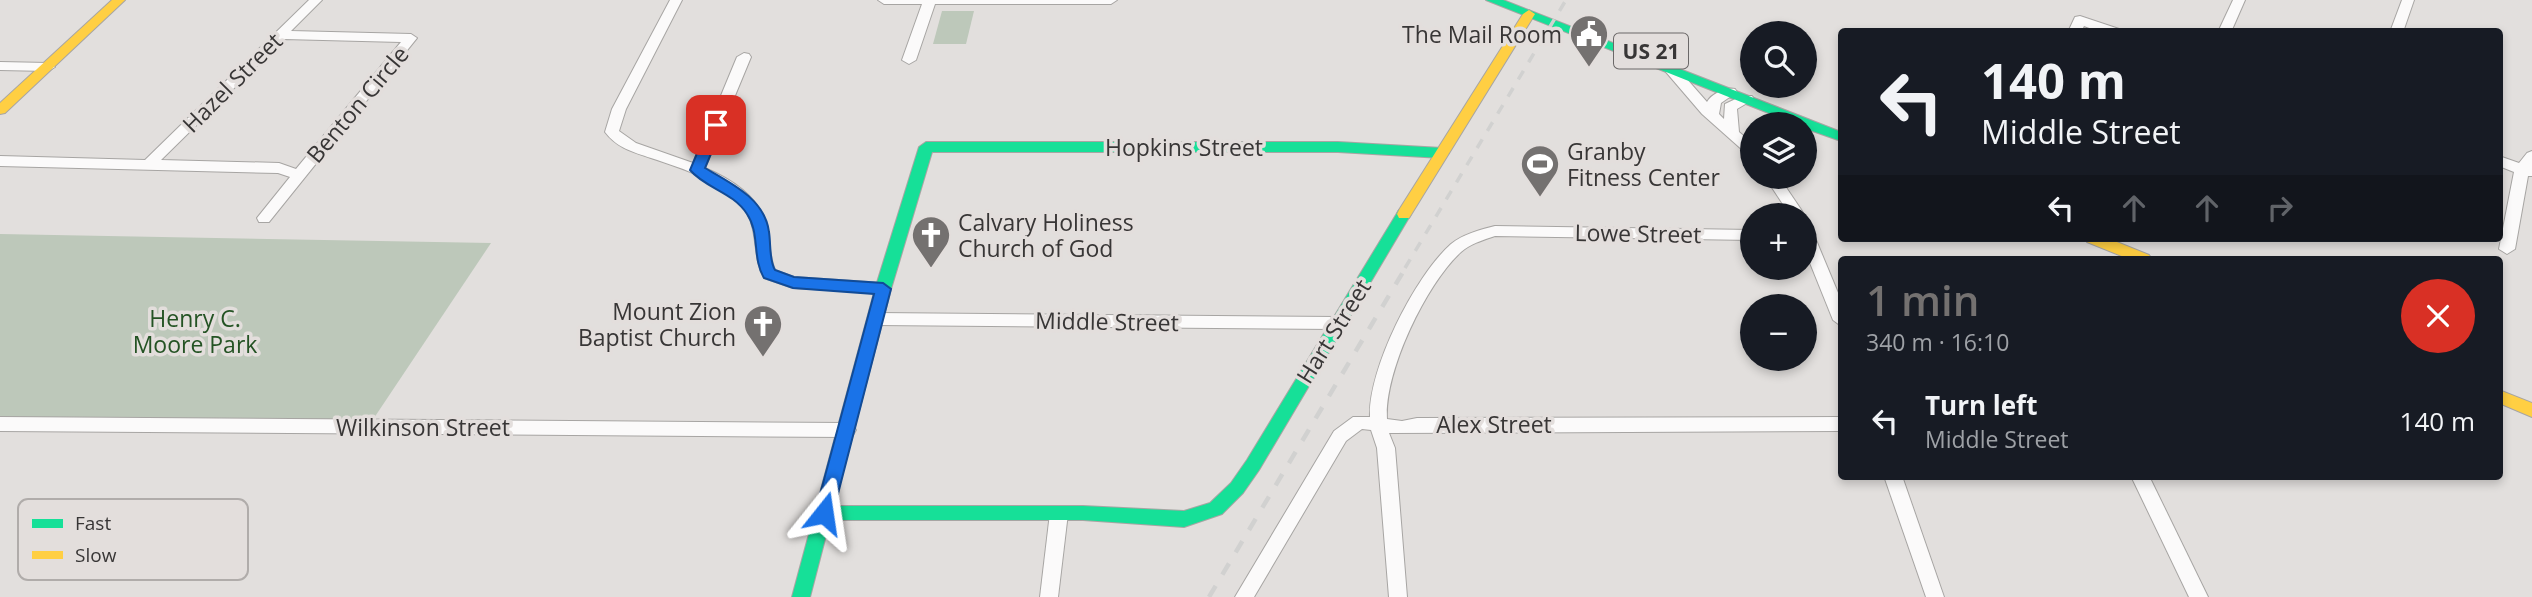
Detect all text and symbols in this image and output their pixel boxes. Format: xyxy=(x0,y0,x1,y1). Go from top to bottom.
public building icon: The Mail Room xyxy=(1568,13,1610,68)
place label: The Mail Room xyxy=(1402,18,1562,50)
map controls xyxy=(1740,21,1817,371)
button: search xyxy=(1740,21,1817,98)
street label: Hazel Street xyxy=(175,25,289,139)
road number: US 21 xyxy=(1614,34,1688,68)
street label: Benton Circle xyxy=(299,39,415,169)
text: 140 m xyxy=(1981,47,2126,113)
icon: left xyxy=(1866,56,1957,147)
pin xyxy=(686,95,746,155)
icon: arrive xyxy=(697,106,735,144)
text: Middle Street xyxy=(1981,110,2181,153)
button: layers xyxy=(1740,112,1817,189)
street label: Hopkins Street xyxy=(1105,131,1263,163)
place label: Granby Fitness Center xyxy=(1567,135,1720,193)
sports icon: Granby Fitness Center xyxy=(1519,143,1561,198)
icon: left xyxy=(2042,189,2080,227)
icon: ahead xyxy=(2115,189,2153,227)
icon: ahead xyxy=(2188,189,2226,227)
icon: right xyxy=(2261,189,2299,227)
button: + xyxy=(1740,203,1817,280)
place label: Calvary Holiness Church of God xyxy=(958,206,1134,264)
church icon: Calvary Holiness Church of God xyxy=(910,214,952,269)
street label: Lowe Street xyxy=(1574,216,1702,250)
text: 1 min xyxy=(1866,271,1979,328)
street label: Hart Street xyxy=(1288,273,1378,389)
button: close xyxy=(2401,279,2475,353)
button: − xyxy=(1740,294,1817,371)
place label: Mount Zion Baptist Church xyxy=(578,295,736,353)
park label: Henry C. Moore Park xyxy=(133,302,257,360)
church icon: Mount Zion Baptist Church xyxy=(742,303,784,358)
street label: Middle Street xyxy=(1035,304,1179,338)
text: 340 m · 16:10 xyxy=(1866,326,2009,358)
text: Turn left xyxy=(1925,387,2037,423)
icon: left xyxy=(1866,402,1904,440)
text: 140 m xyxy=(2400,403,2475,439)
street label: Alex Street xyxy=(1436,408,1552,440)
street label: Wilkinson Street xyxy=(336,411,510,443)
text: Middle Street xyxy=(1925,423,2069,455)
position arrow xyxy=(787,476,861,550)
legend xyxy=(18,499,248,580)
text: Fast xyxy=(75,510,111,536)
text: Slow xyxy=(75,542,117,568)

